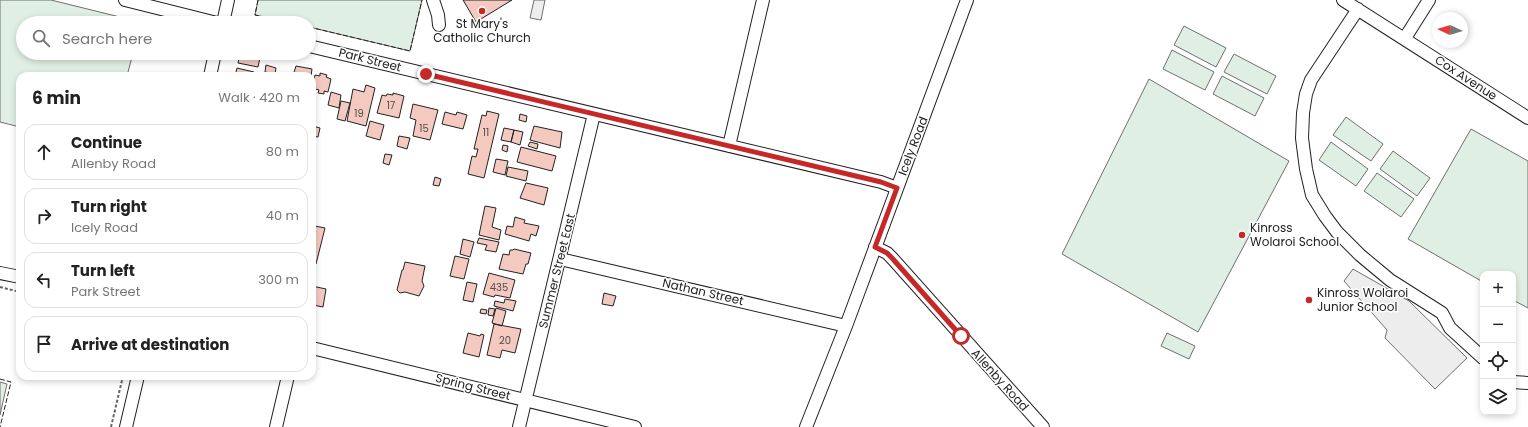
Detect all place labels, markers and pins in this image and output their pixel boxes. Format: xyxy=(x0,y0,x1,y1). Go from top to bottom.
marker: St Mary's Catholic Church xyxy=(477,6,487,16)
place label: St Mary's Catholic Church xyxy=(433,15,531,46)
place label: Kinross Wolaroi School xyxy=(1250,219,1339,250)
marker: Kinross Wolaroi School xyxy=(1237,230,1247,240)
place label: Kinross Wolaroi Junior School xyxy=(1317,284,1408,315)
marker: Kinross Wolaroi Junior School xyxy=(1304,295,1314,305)

